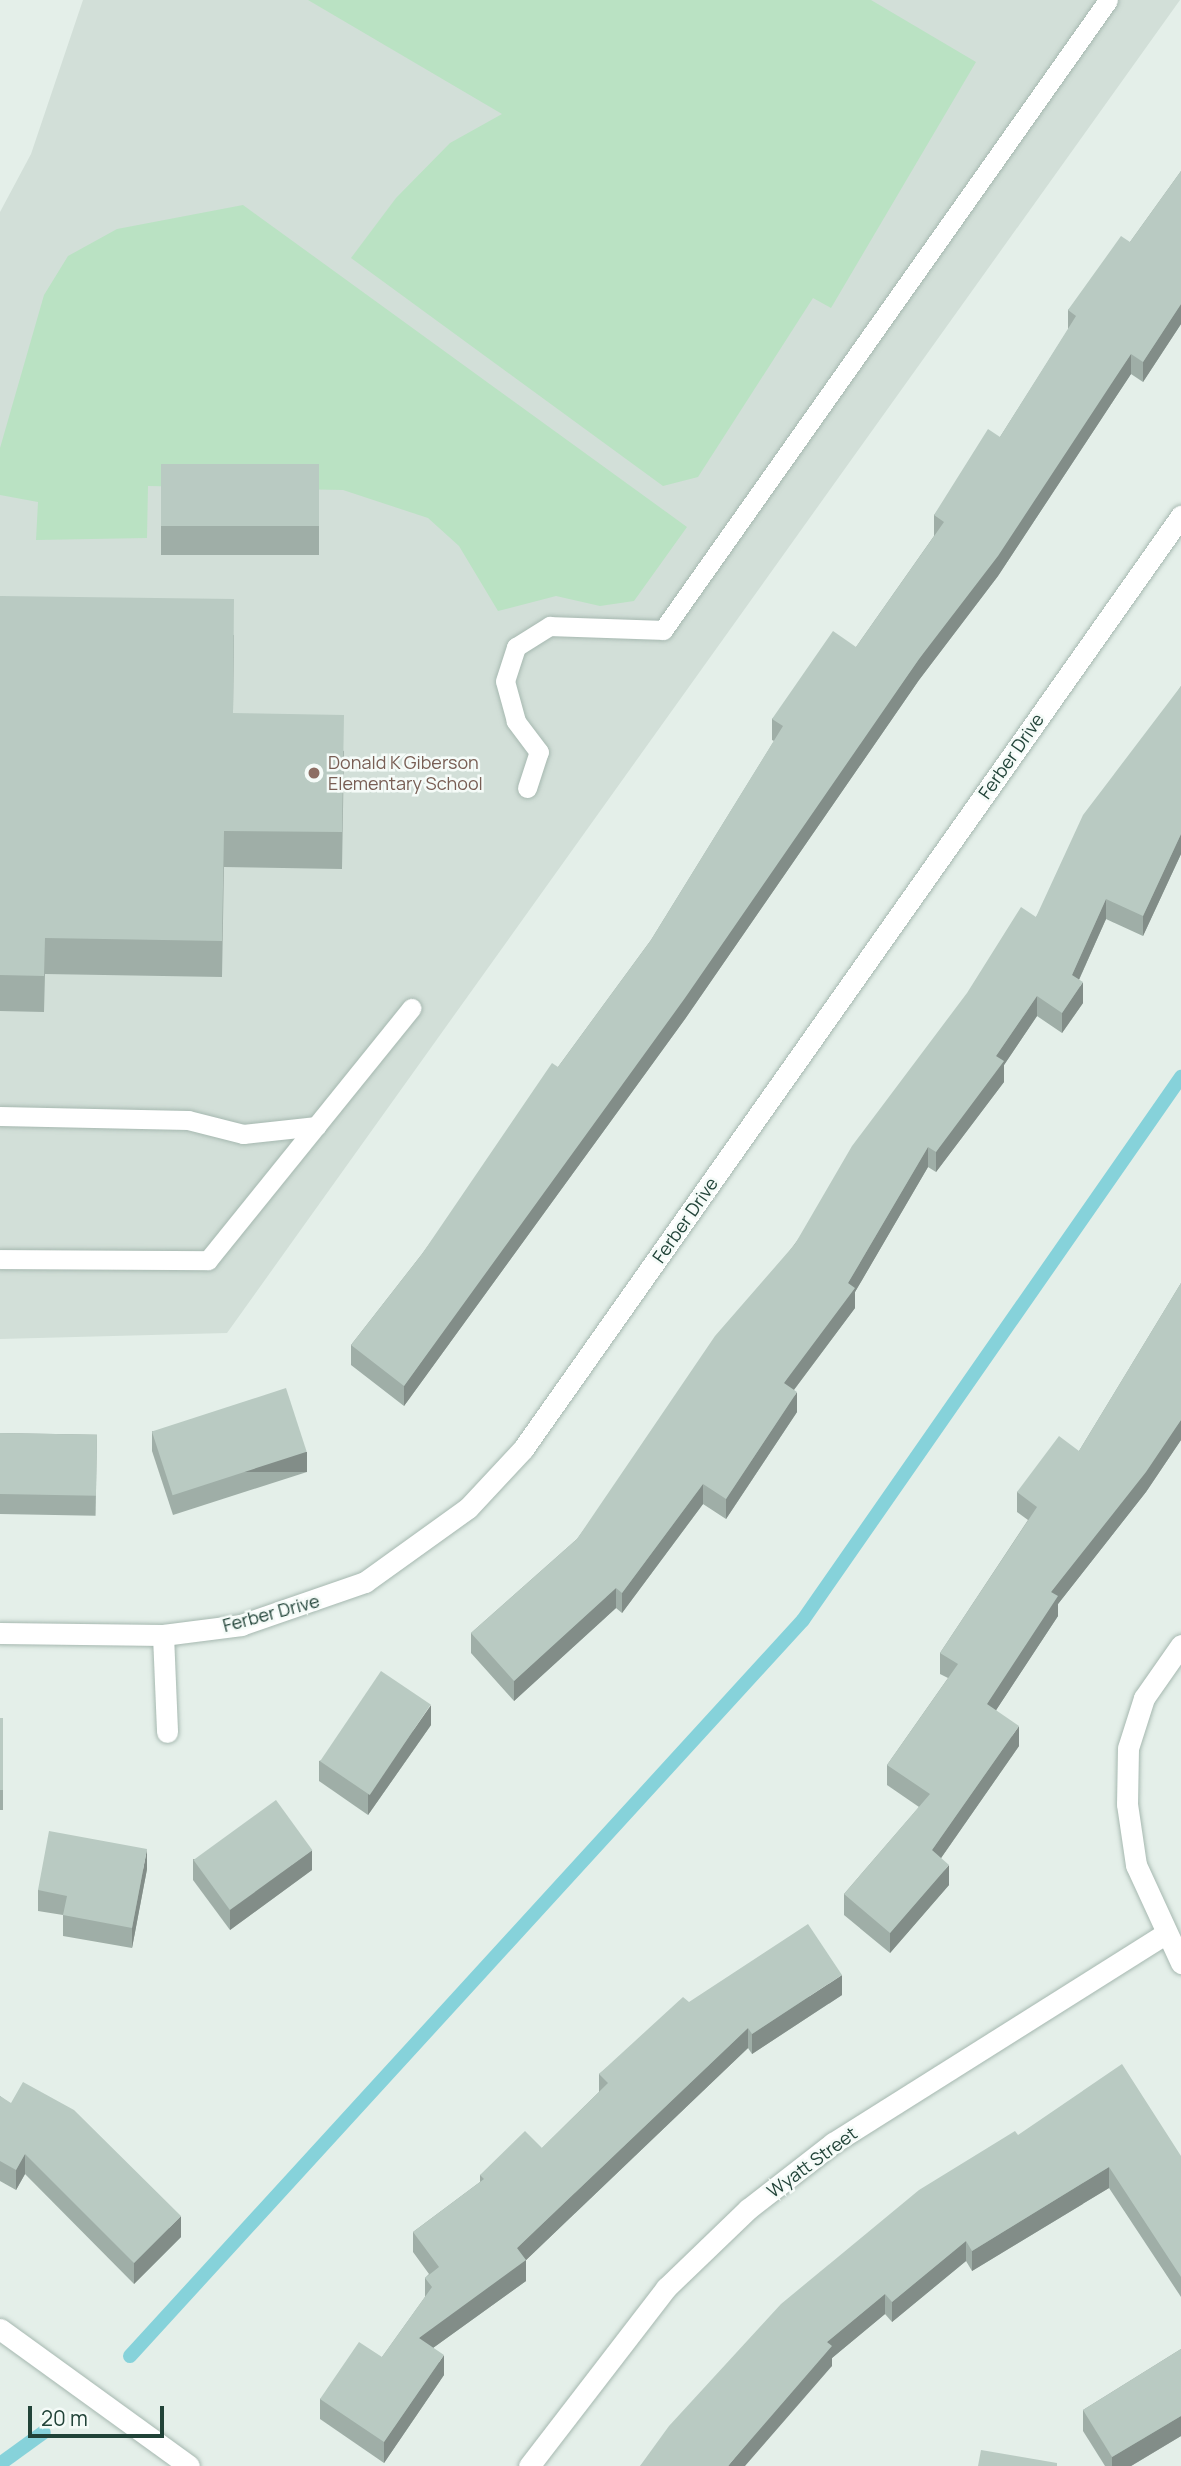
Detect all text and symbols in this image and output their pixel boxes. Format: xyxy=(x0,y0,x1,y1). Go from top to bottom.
street label: Ferber Drive xyxy=(974,709,1048,803)
place label: Donald K Giberson Elementary School xyxy=(328,752,483,794)
marker: Donald K Giberson Elementary School xyxy=(306,765,322,781)
street label: Ferber Drive xyxy=(648,1173,722,1267)
street label: Ferber Drive xyxy=(220,1590,322,1636)
street label: Wyatt Street xyxy=(763,2122,861,2202)
scale bar xyxy=(32,2392,168,2436)
text: 20 m xyxy=(41,2404,88,2432)

